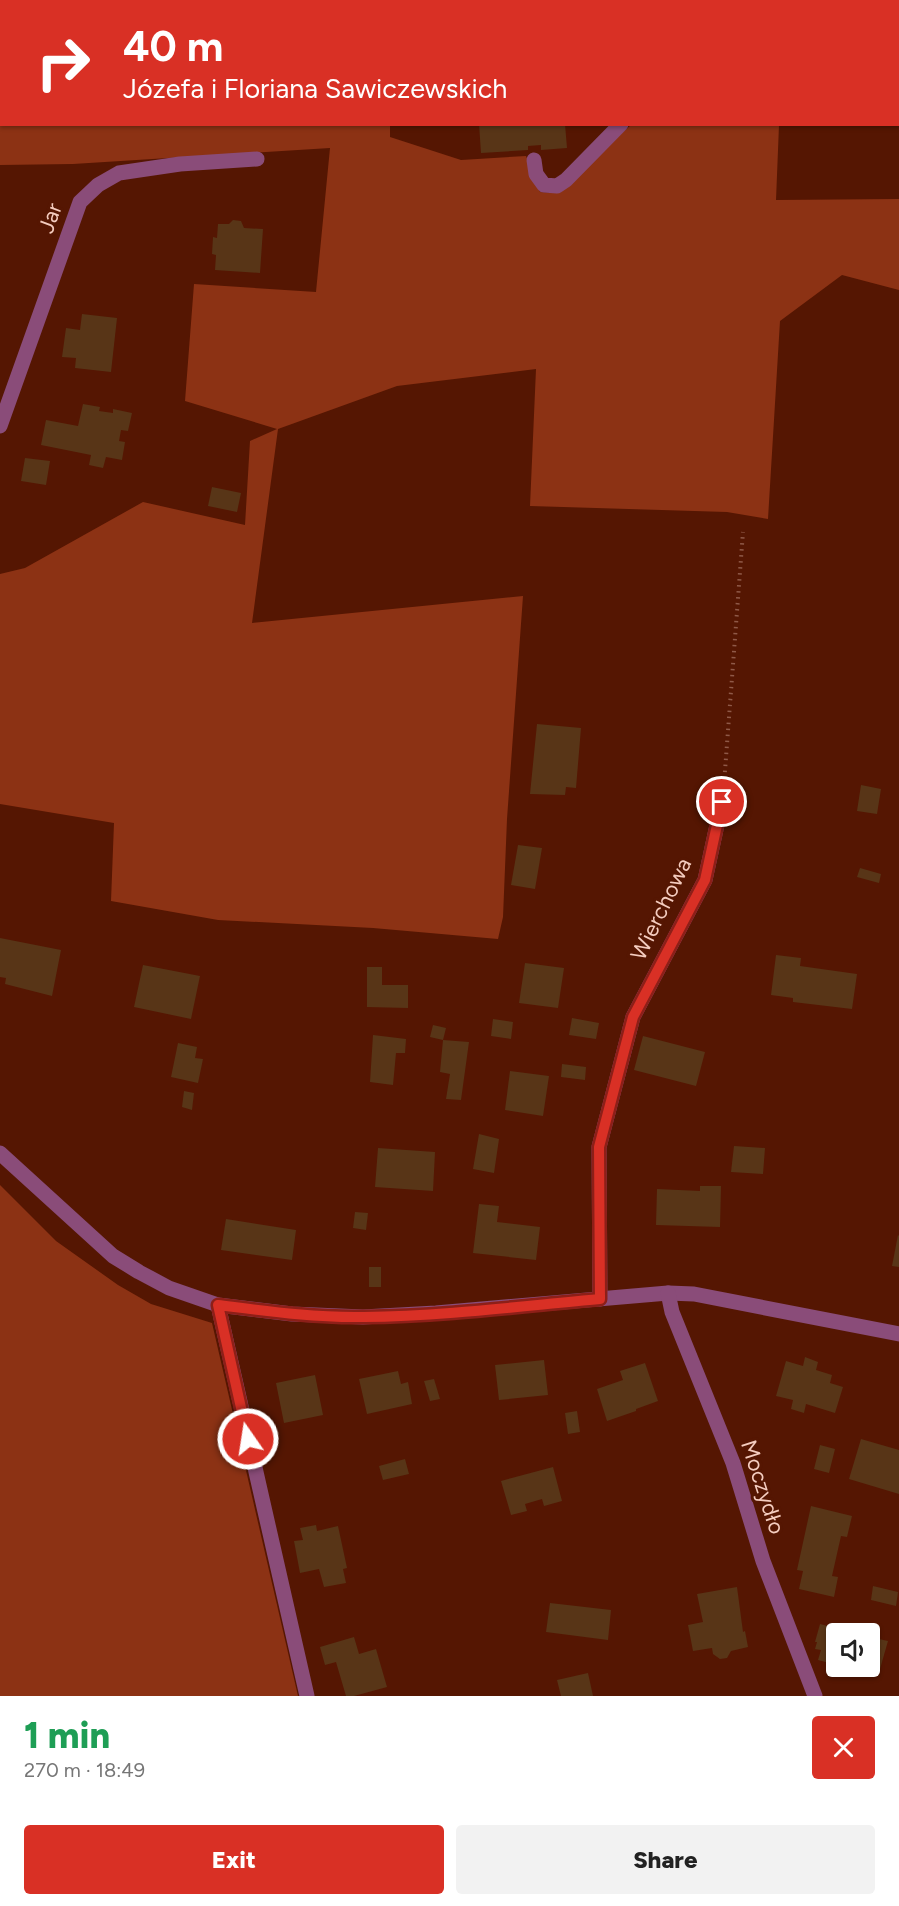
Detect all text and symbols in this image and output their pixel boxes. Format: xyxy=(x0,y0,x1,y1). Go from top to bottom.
text: 40 m xyxy=(123,21,223,72)
icon: right xyxy=(24,24,102,102)
text: Józefa i Floriana Sawiczewskich xyxy=(123,72,507,105)
street label: Jar xyxy=(32,199,68,237)
pin xyxy=(696,776,747,827)
icon: arrive xyxy=(705,785,738,818)
street label: Wierchowa xyxy=(625,853,697,965)
position arrow xyxy=(216,1407,280,1471)
street label: Moczydło xyxy=(735,1437,791,1537)
map controls xyxy=(826,1623,880,1677)
button: sound xyxy=(826,1623,880,1677)
text: 1 min xyxy=(24,1714,110,1757)
button: close xyxy=(812,1716,875,1779)
text: 270 m · 18:49 xyxy=(24,1758,145,1782)
button: Exit xyxy=(24,1825,444,1894)
button: Share xyxy=(456,1825,875,1894)

